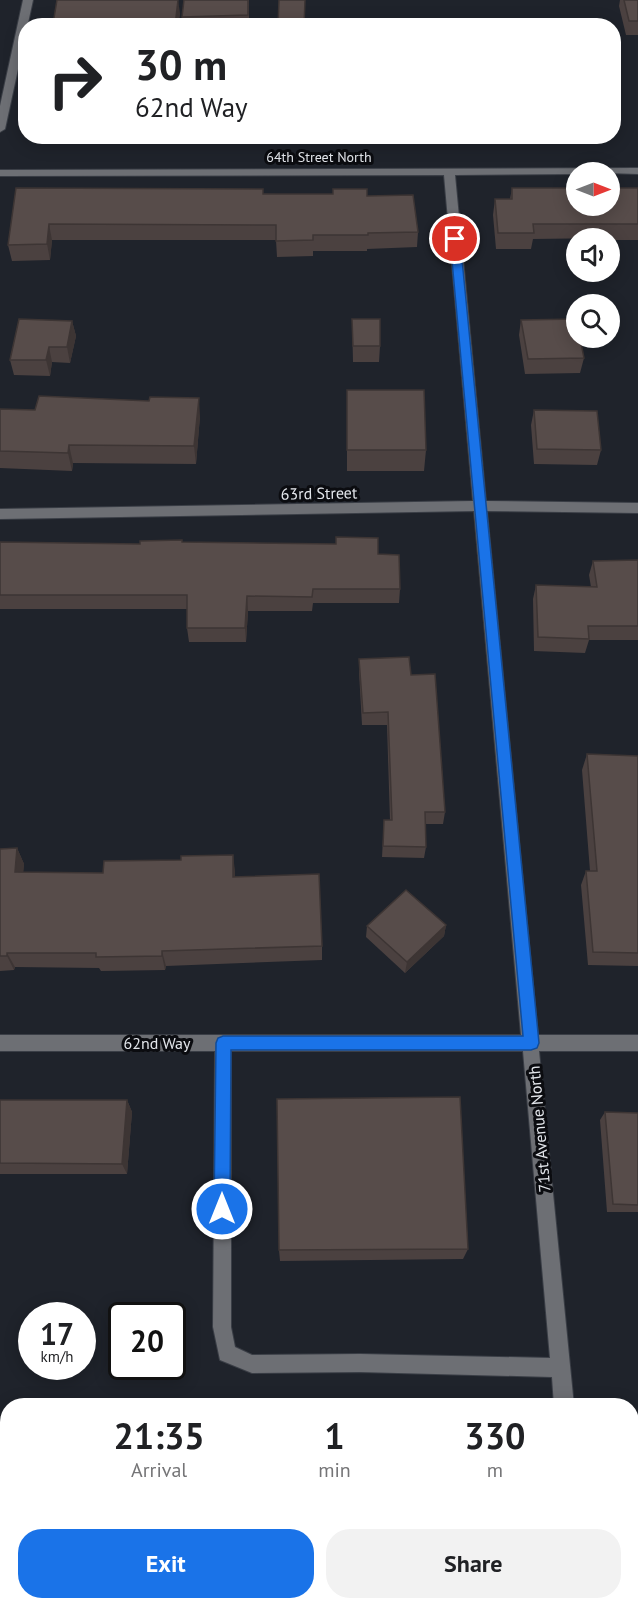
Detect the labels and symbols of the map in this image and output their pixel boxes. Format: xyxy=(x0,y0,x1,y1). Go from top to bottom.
street label: 64th Street North xyxy=(266,148,372,166)
north arrow xyxy=(566,162,620,216)
pin xyxy=(429,213,480,264)
street label: 63rd Street xyxy=(281,482,358,504)
street label: 62nd Way xyxy=(124,1033,191,1053)
street label: 71st Avenue North xyxy=(524,1065,554,1193)
position arrow xyxy=(190,1177,254,1241)
speed limit sign: 20 xyxy=(108,1302,186,1380)

